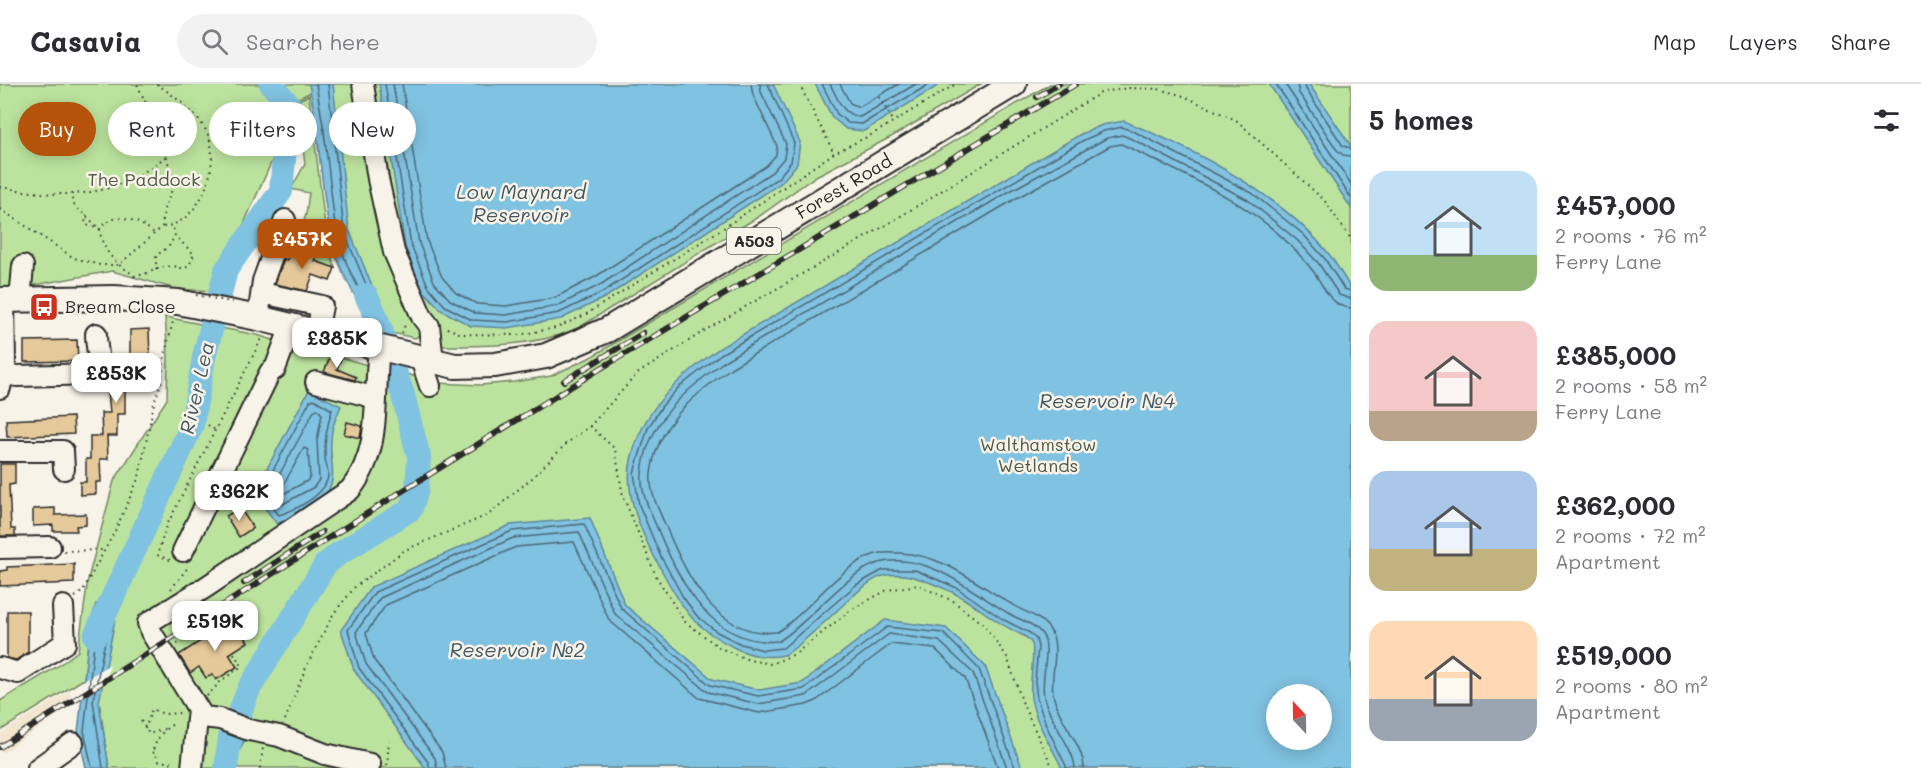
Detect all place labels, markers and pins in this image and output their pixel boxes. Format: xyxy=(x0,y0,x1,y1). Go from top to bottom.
pin: £457K xyxy=(260,219,344,270)
bus stop icon: Bream Close xyxy=(28,291,60,323)
place label: Bream Close xyxy=(65,294,176,318)
pin: £385K xyxy=(295,318,379,369)
pin: £853K xyxy=(74,353,158,404)
pin: £362K xyxy=(197,471,281,522)
pin: £519K xyxy=(173,601,257,652)

